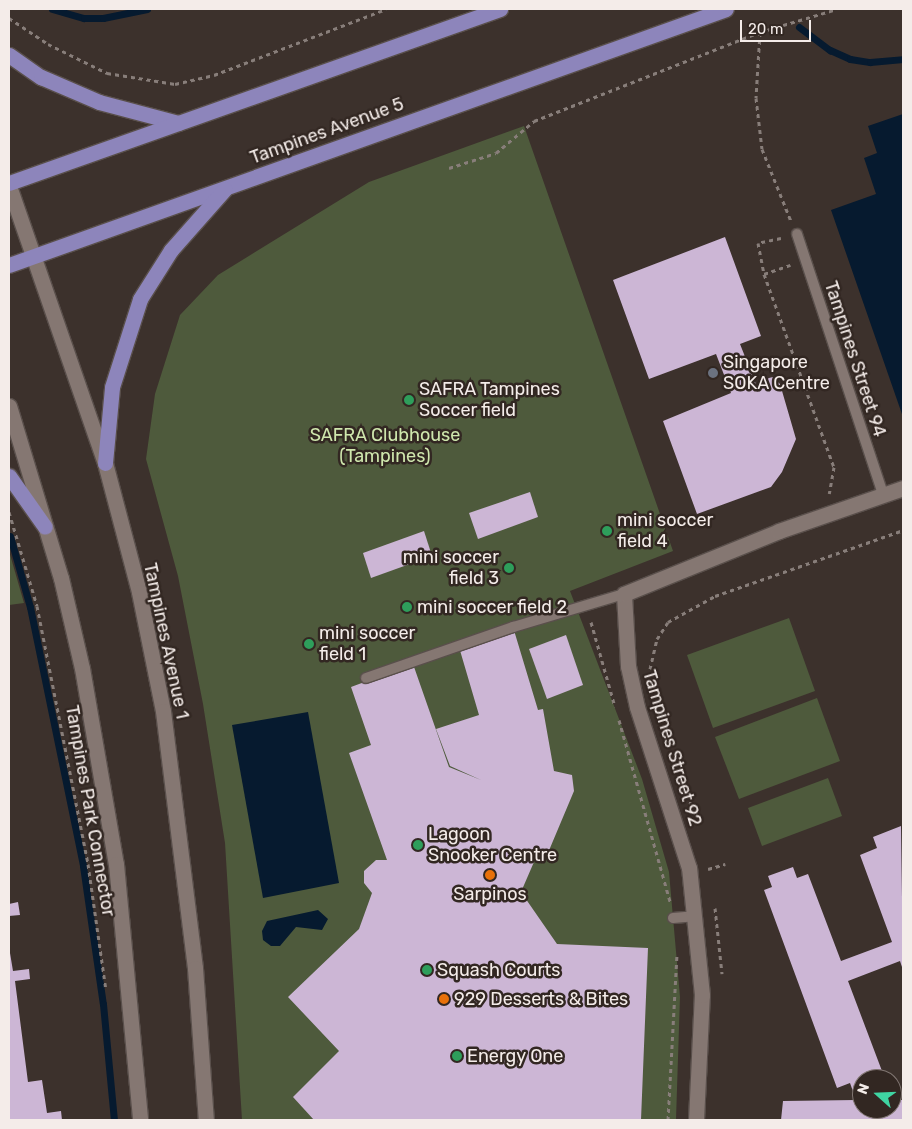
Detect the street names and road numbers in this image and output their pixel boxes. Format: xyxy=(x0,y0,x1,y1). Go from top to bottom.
street label: Tampines Avenue 5 xyxy=(247,93,407,169)
street label: Tampines Street 94 xyxy=(820,278,890,440)
street label: Tampines Avenue 1 xyxy=(139,561,193,721)
street label: Tampines Street 92 xyxy=(638,667,706,829)
street label: Tampines Park Connector xyxy=(61,703,119,919)

